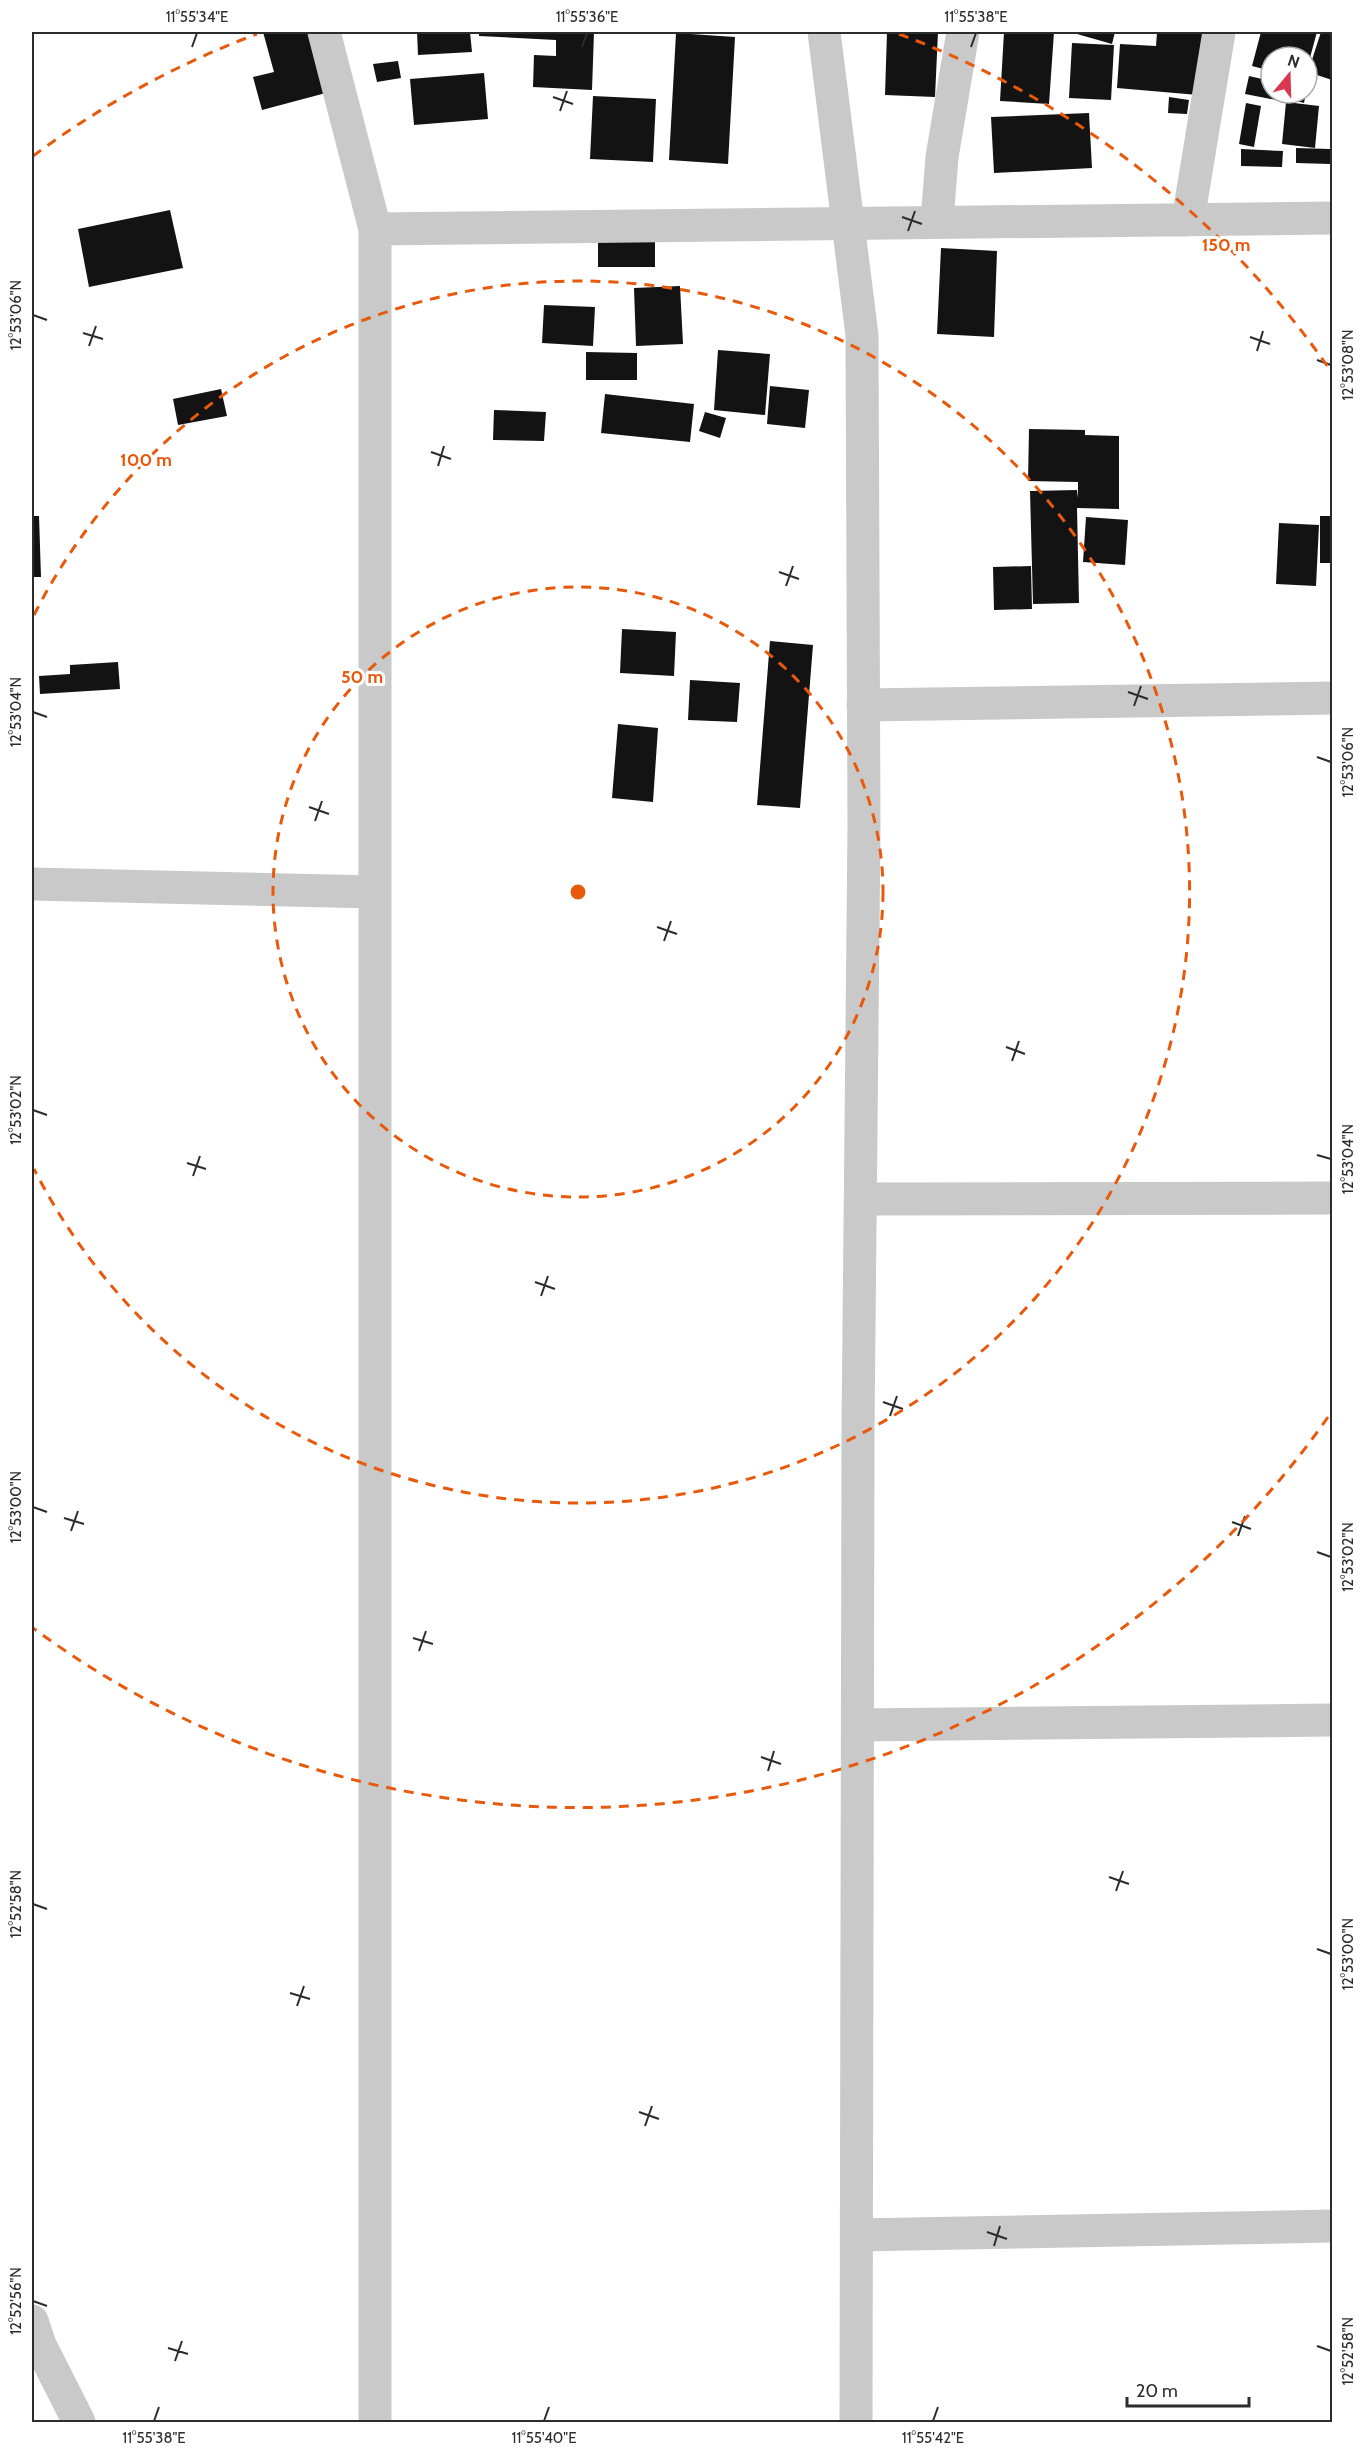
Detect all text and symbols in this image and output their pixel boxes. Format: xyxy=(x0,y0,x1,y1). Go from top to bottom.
text: 11°55'34"E xyxy=(166,8,228,26)
text: 11°55'36"E xyxy=(556,8,618,26)
text: 11°55'38"E xyxy=(944,8,1008,26)
north arrow xyxy=(1259,45,1319,105)
text: N xyxy=(1285,50,1302,72)
text: 150 m xyxy=(1202,234,1250,256)
text: 12°53'06"N xyxy=(7,280,25,350)
text: 12°53'08"N xyxy=(1339,330,1357,400)
text: 100 m xyxy=(120,449,172,471)
text: 50 m xyxy=(341,666,383,688)
text: 12°53'04"N xyxy=(7,677,25,747)
text: 12°53'06"N xyxy=(1339,727,1357,797)
centre of rings xyxy=(568,882,588,902)
text: 12°53'02"N xyxy=(7,1075,25,1145)
text: 12°53'04"N xyxy=(1339,1124,1357,1194)
text: 12°53'00"N xyxy=(7,1471,25,1543)
text: 12°53'02"N xyxy=(1339,1522,1357,1592)
text: 12°52'58"N xyxy=(7,1870,25,1938)
text: 12°53'00"N xyxy=(1339,1918,1357,1990)
text: 12°52'56"N xyxy=(7,2267,25,2335)
text: 12°52'58"N xyxy=(1339,2317,1357,2385)
scale bar xyxy=(1127,2370,1248,2408)
text: 20 m xyxy=(1136,2380,1178,2402)
text: 11°55'38"E xyxy=(122,2429,186,2447)
text: 11°55'40"E xyxy=(512,2429,576,2447)
text: 11°55'42"E xyxy=(902,2429,964,2447)

